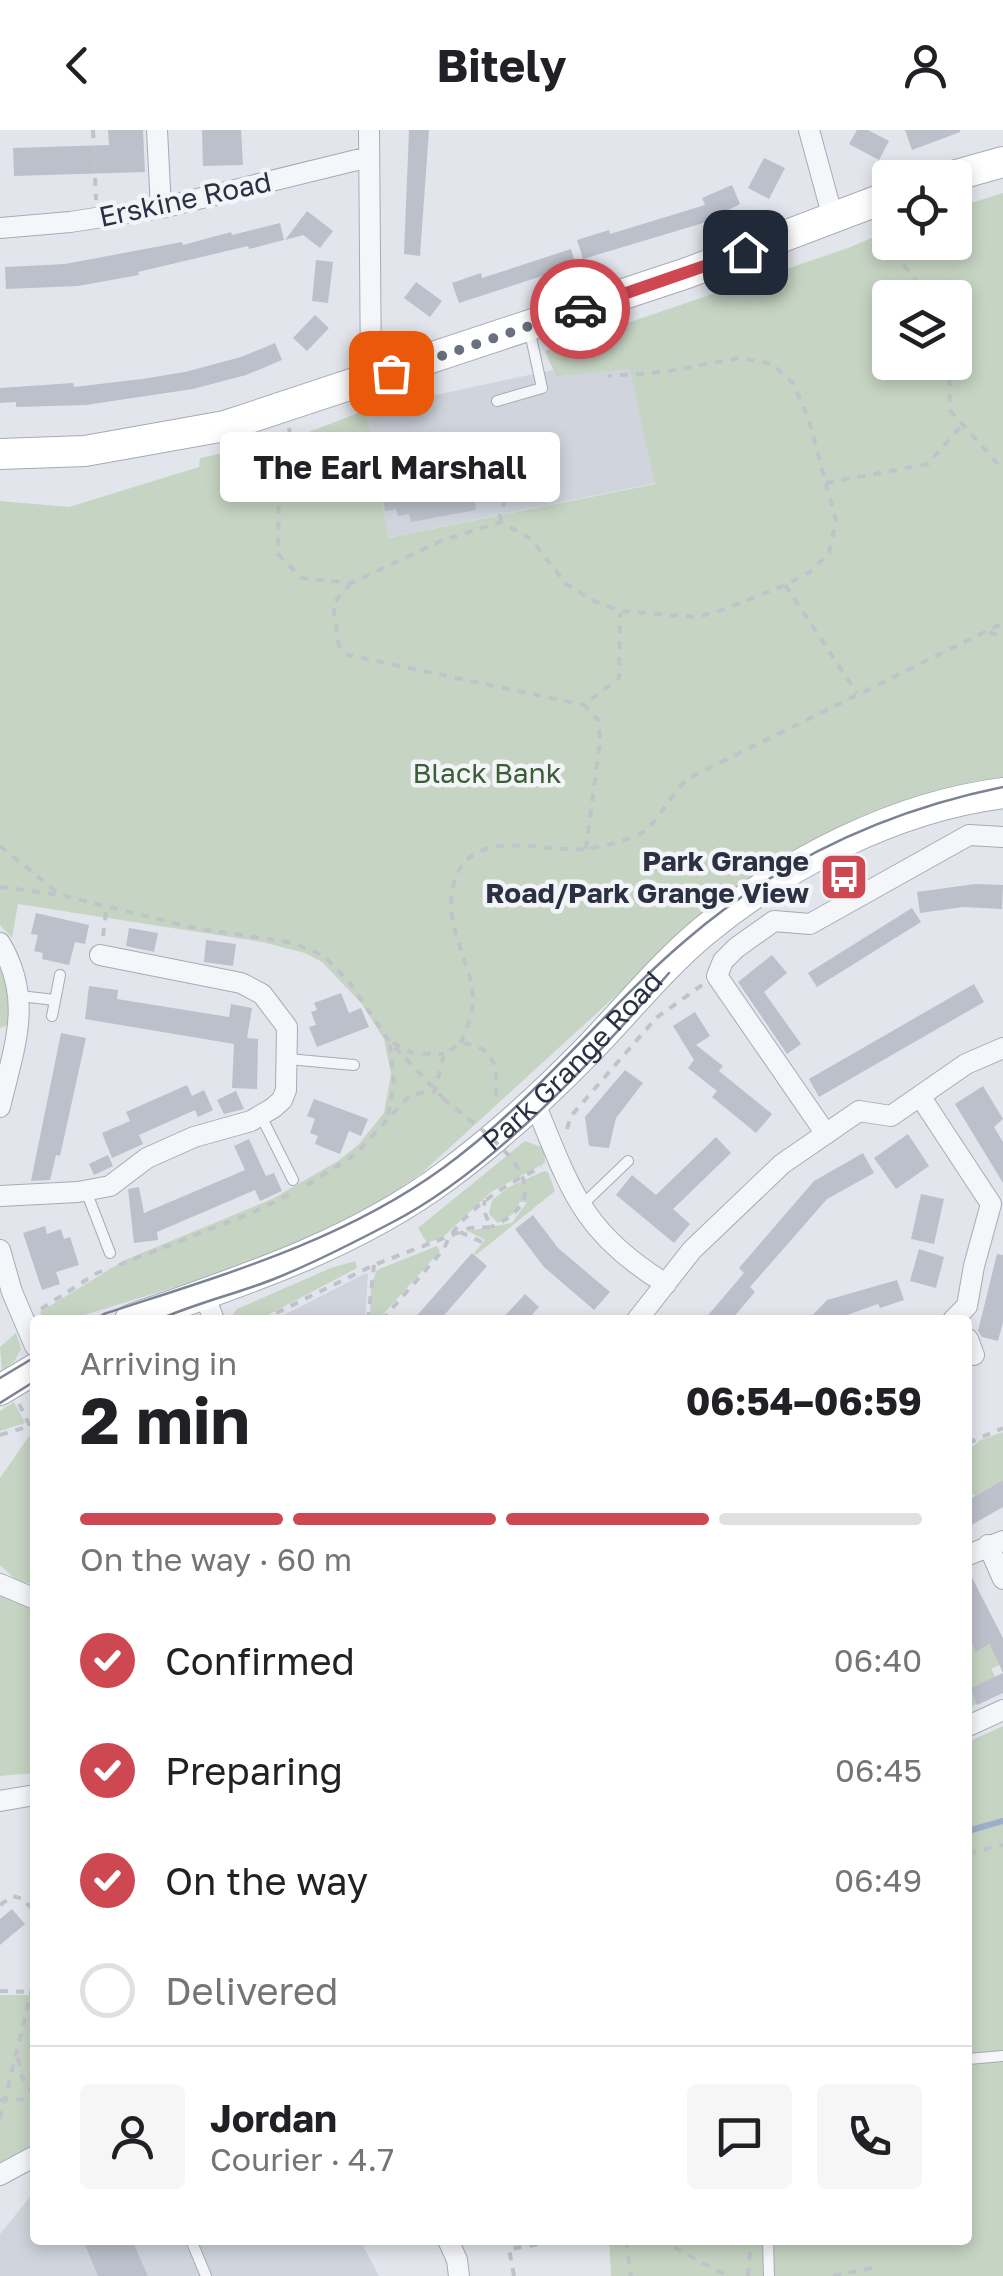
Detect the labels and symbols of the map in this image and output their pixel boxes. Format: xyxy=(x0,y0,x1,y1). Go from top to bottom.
street label: Erskine Road xyxy=(96,164,274,233)
pin xyxy=(703,210,788,295)
courier xyxy=(530,259,630,359)
pin xyxy=(349,331,434,416)
callout: The Earl Marshall xyxy=(221,433,561,503)
park label: Black Bank xyxy=(412,756,562,789)
place label: Park Grange Road/Park Grange View xyxy=(485,844,809,909)
bus stop icon: Park Grange Road/Park Grange View xyxy=(818,851,870,903)
street label: Park Grange Road xyxy=(475,964,669,1157)

